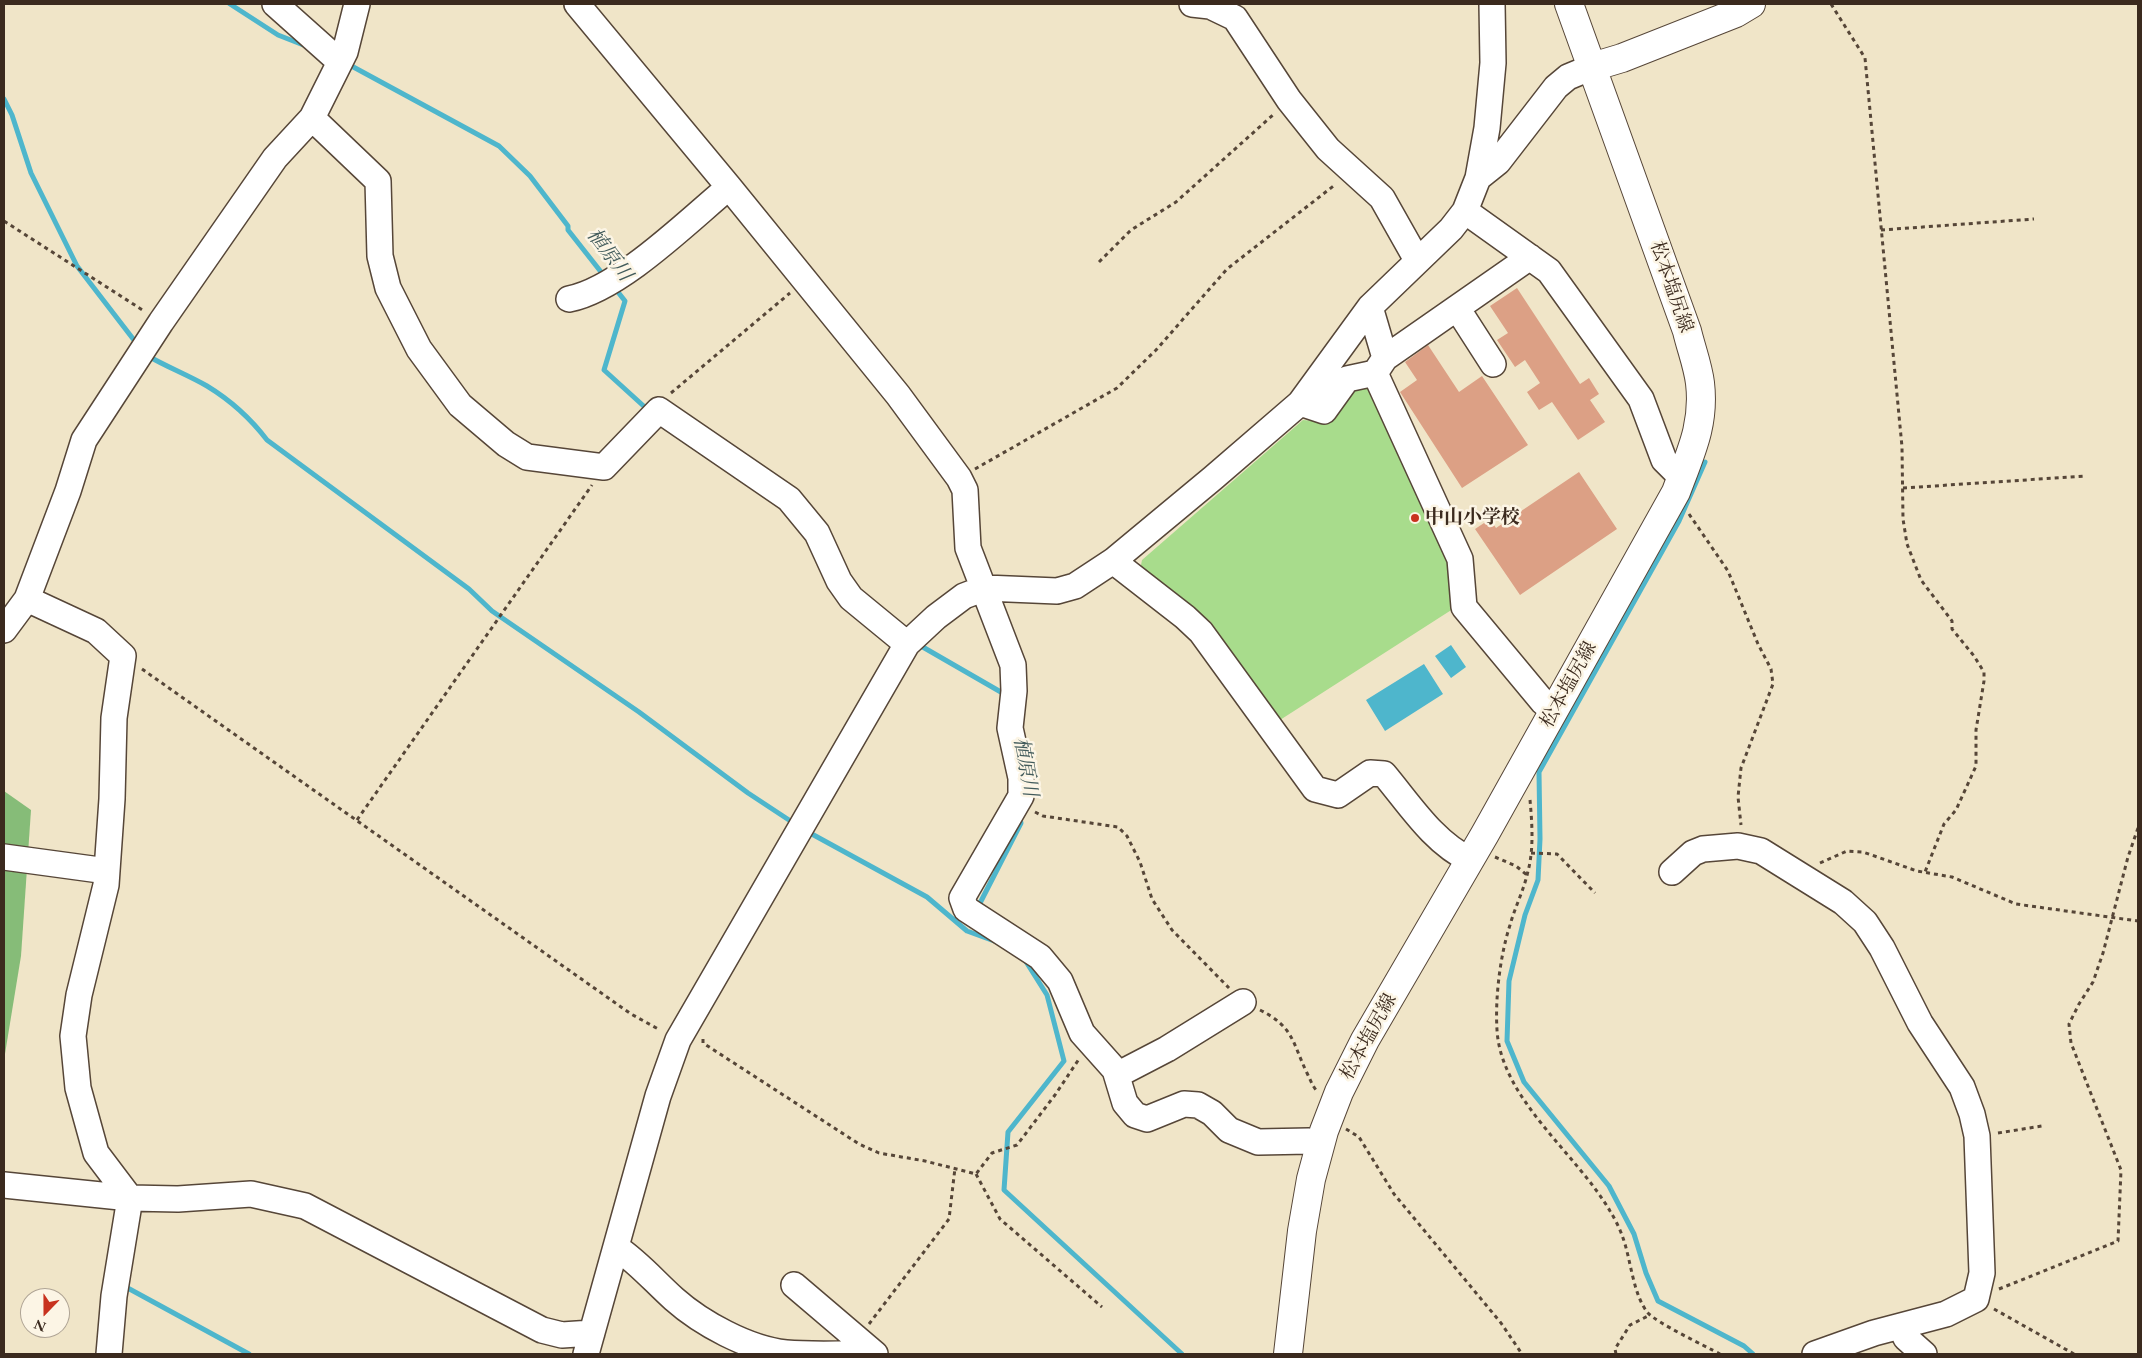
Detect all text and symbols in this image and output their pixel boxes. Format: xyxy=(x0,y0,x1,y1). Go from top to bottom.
water label: 植原川 xyxy=(581,224,637,286)
street label: 松本塩尻線 xyxy=(1645,238,1697,336)
place label: 中山小学校 xyxy=(1425,507,1520,529)
marker: 中山小学校 xyxy=(1409,512,1421,524)
street label: 松本塩尻線 xyxy=(1536,638,1602,732)
water label: 植原川 xyxy=(1008,735,1042,799)
street label: 松本塩尻線 xyxy=(1336,990,1402,1084)
north arrow xyxy=(20,1288,70,1338)
text: N xyxy=(31,1316,48,1336)

